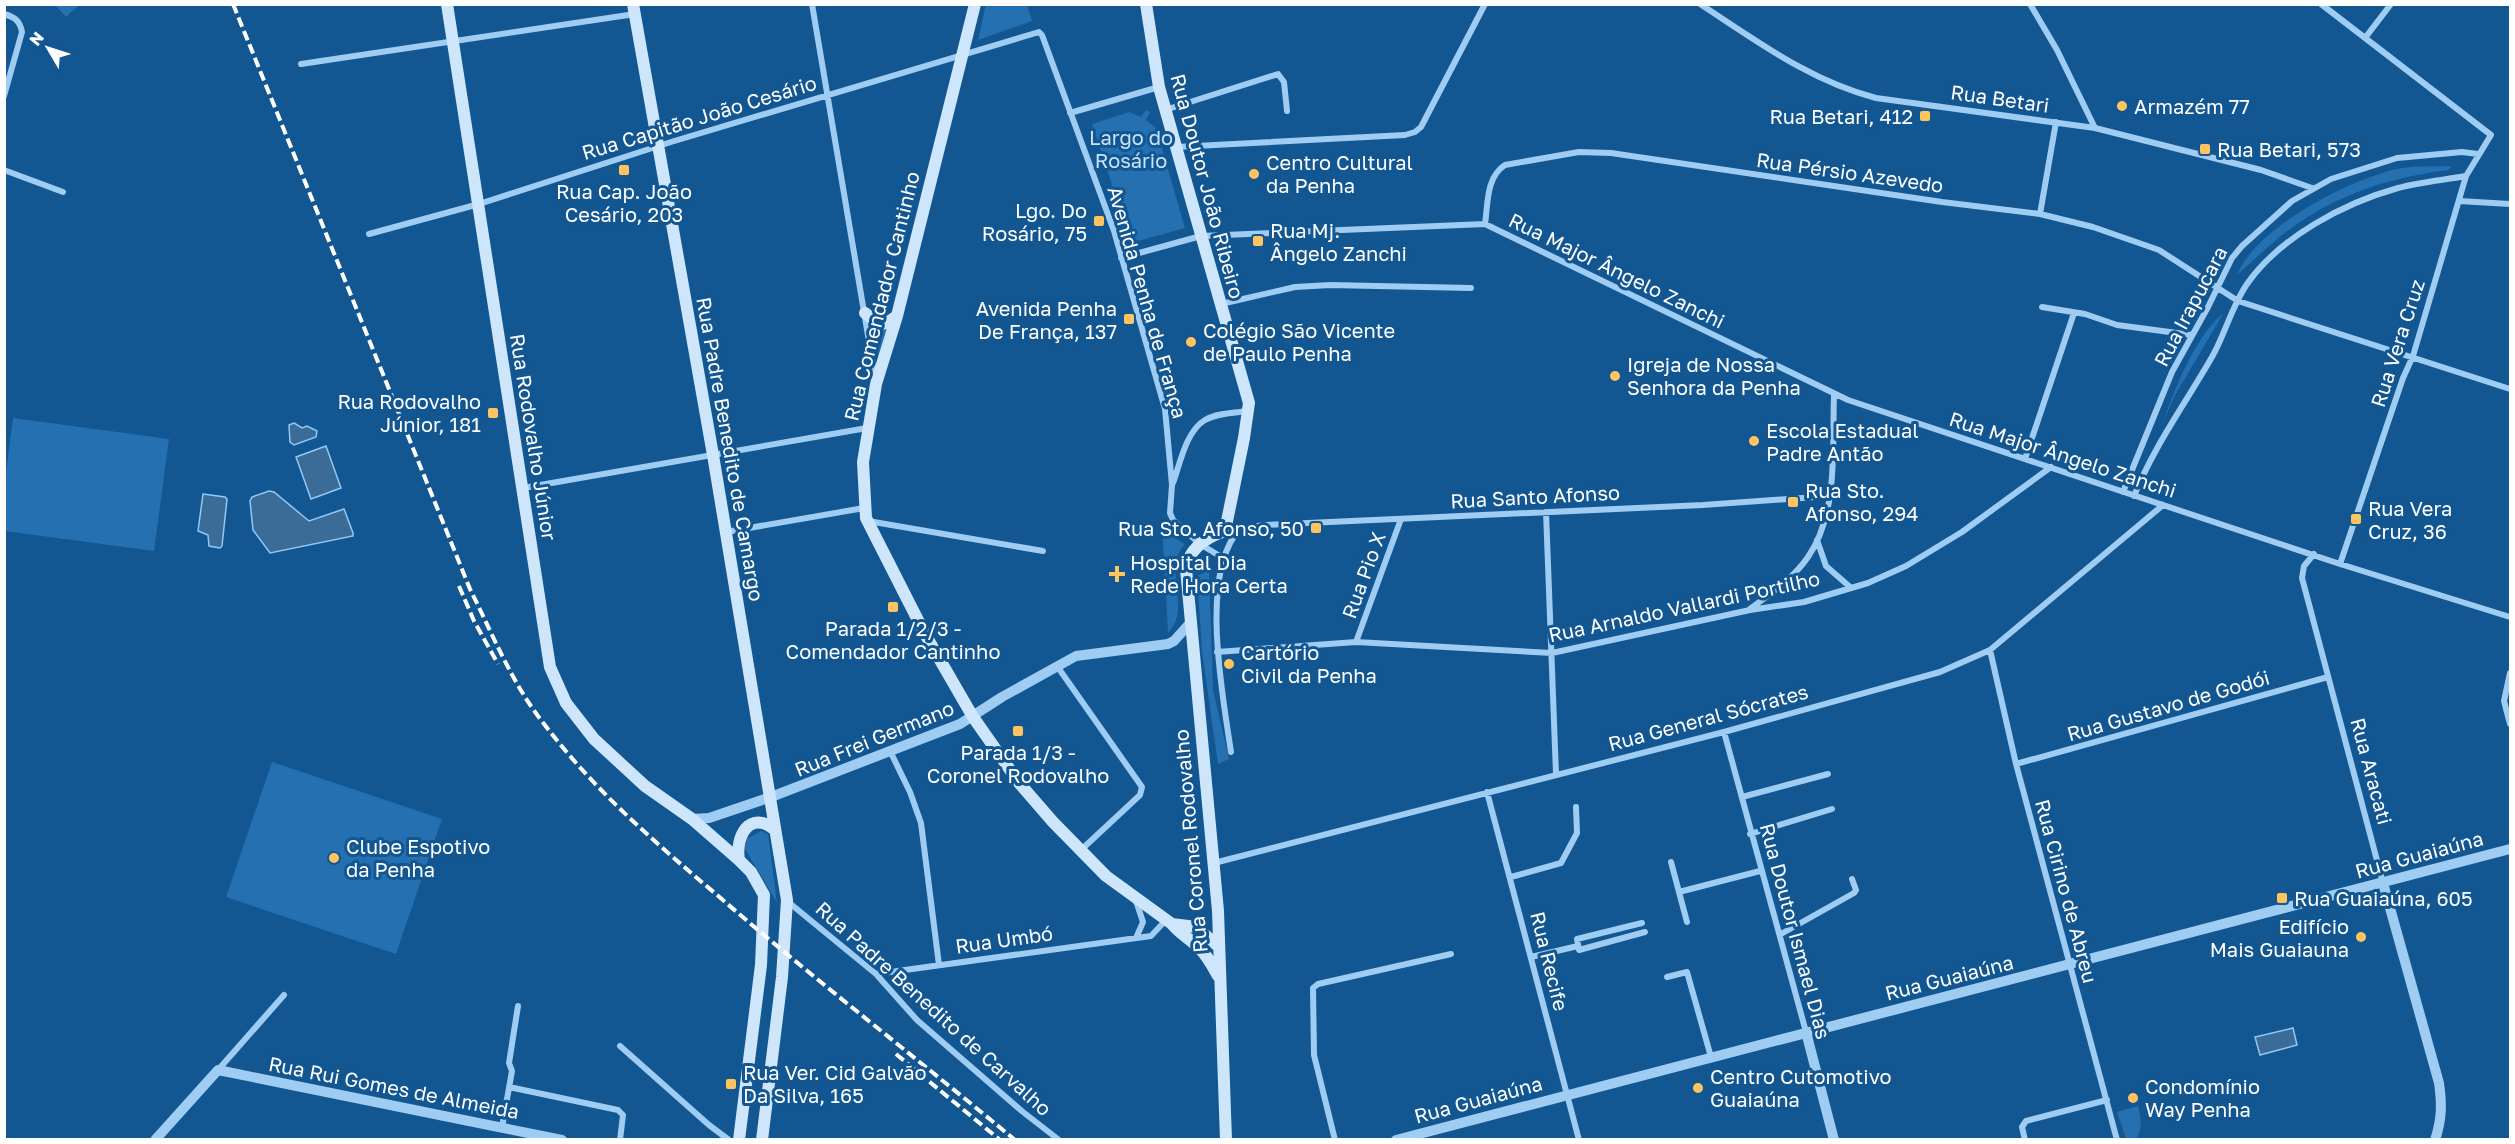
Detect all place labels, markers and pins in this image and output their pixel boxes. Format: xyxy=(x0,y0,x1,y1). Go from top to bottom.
place label: Armazém 77 xyxy=(2134,94,2250,118)
marker: Armazém 77 xyxy=(2115,99,2129,113)
place label: Rua Betari, 412 xyxy=(1769,104,1913,128)
marker: Rua Betari, 412 xyxy=(1918,109,1932,123)
place label: Rua Betari, 573 xyxy=(2217,137,2361,161)
marker: Rua Betari, 573 xyxy=(2198,142,2212,156)
place label: Centro Cultural da Penha xyxy=(1266,150,1413,197)
marker: Rua Cap. João Cesário, 203 xyxy=(617,163,631,177)
marker: Centro Cultural da Penha xyxy=(1247,167,1261,181)
place label: Rua Cap. João Cesário, 203 xyxy=(556,179,692,226)
place label: Lgo. Do Rosário, 75 xyxy=(982,198,1087,245)
marker: Lgo. Do Rosário, 75 xyxy=(1092,214,1106,228)
place label: Rua Mj. Ângelo Zanchi xyxy=(1270,218,1407,265)
marker: Rua Mj. Ângelo Zanchi xyxy=(1251,234,1265,248)
place label: Avenida Penha De França, 137 xyxy=(976,296,1117,343)
marker: Avenida Penha De França, 137 xyxy=(1122,312,1136,326)
place label: Colégio São Vicente de Paulo Penha xyxy=(1203,318,1395,365)
marker: Colégio São Vicente de Paulo Penha xyxy=(1184,335,1198,349)
place label: Igreja de Nossa Senhora da Penha xyxy=(1627,352,1801,399)
marker: Igreja de Nossa Senhora da Penha xyxy=(1608,369,1622,383)
place label: Rua Rodovalho Júnior, 181 xyxy=(338,389,481,436)
marker: Rua Rodovalho Júnior, 181 xyxy=(486,406,500,420)
place label: Escola Estadual Padre Antão xyxy=(1766,418,1919,465)
marker: Escola Estadual Padre Antão xyxy=(1747,434,1761,448)
place label: Rua Sto. Afonso, 294 xyxy=(1805,478,1919,525)
marker: Rua Sto. Afonso, 294 xyxy=(1786,495,1800,509)
place label: Rua Vera Cruz, 36 xyxy=(2368,496,2452,543)
marker: Rua Vera Cruz, 36 xyxy=(2349,512,2363,526)
place label: Rua Sto. Afonso, 50 xyxy=(1118,516,1304,540)
marker: Rua Sto. Afonso, 50 xyxy=(1309,521,1323,535)
place label: Hospital Dia Rede Hora Certa xyxy=(1130,550,1288,597)
marker: Hospital Dia Rede Hora Certa xyxy=(1108,565,1126,583)
marker: Parada 1/2/3 - Comendador Cantinho xyxy=(886,600,900,614)
place label: Parada 1/2/3 - Comendador Cantinho xyxy=(786,616,1000,663)
place label: Cartório Civil da Penha xyxy=(1241,640,1377,687)
marker: Cartório Civil da Penha xyxy=(1222,657,1236,671)
marker: Parada 1/3 - Coronel Rodovalho xyxy=(1011,724,1025,738)
place label: Parada 1/3 - Coronel Rodovalho xyxy=(927,740,1109,787)
place label: Clube Espotivo da Penha xyxy=(346,834,490,881)
marker: Clube Espotivo da Penha xyxy=(327,851,341,865)
place label: Rua Guaiaúna, 605 xyxy=(2294,886,2473,910)
marker: Rua Guaiaúna, 605 xyxy=(2275,891,2289,905)
place label: Edifício Mais Guaiauna xyxy=(2210,914,2349,961)
marker: Edifício Mais Guaiauna xyxy=(2354,930,2368,944)
place label: Rua Ver. Cid Galvão Da Silva, 165 xyxy=(743,1060,927,1107)
place label: Centro Cutomotivo Guaiaúna xyxy=(1710,1064,1891,1111)
place label: Condomínio Way Penha xyxy=(2145,1074,2260,1121)
marker: Rua Ver. Cid Galvão Da Silva, 165 xyxy=(724,1077,738,1091)
marker: Centro Cutomotivo Guaiaúna xyxy=(1691,1081,1705,1095)
marker: Condomínio Way Penha xyxy=(2126,1091,2140,1105)

